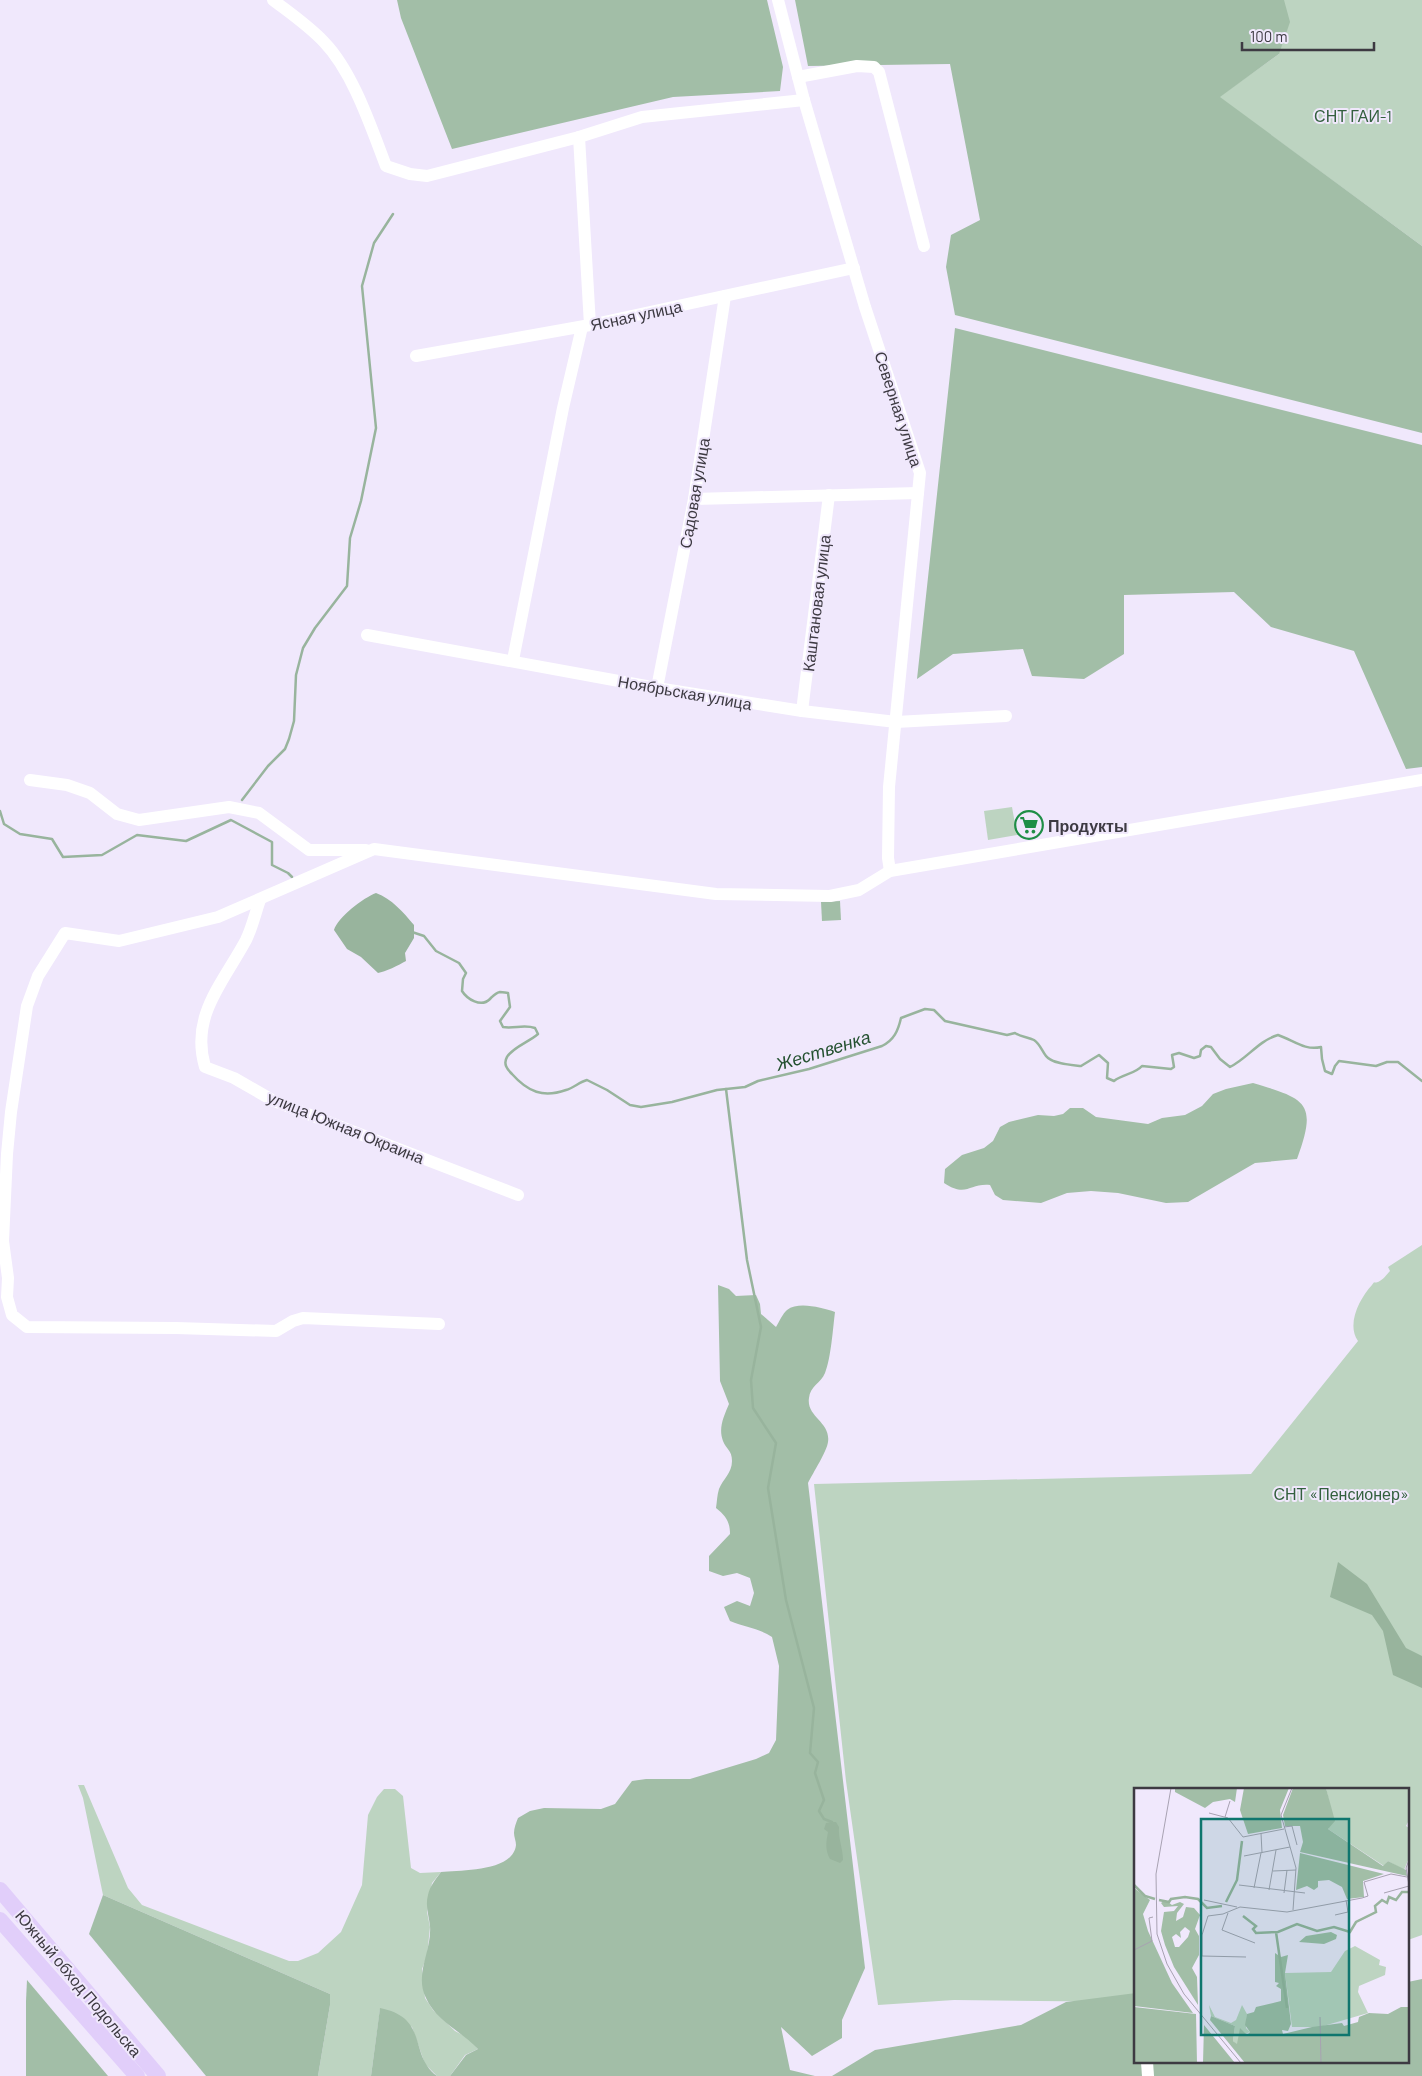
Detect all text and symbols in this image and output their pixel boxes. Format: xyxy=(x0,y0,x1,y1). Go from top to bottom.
scale bar xyxy=(1242,20,1374,52)
text: 100 m xyxy=(1250,27,1288,45)
park label: СНТ ГАИ-1 xyxy=(1314,106,1392,125)
street label: Ясная улица xyxy=(588,296,684,334)
street label: Северная улица xyxy=(871,349,927,469)
street label: Садовая улица xyxy=(675,436,713,550)
street label: Каштановая улица xyxy=(798,533,834,673)
street label: Ноябрьская улица xyxy=(617,671,754,713)
supermarket icon: Продукты xyxy=(1014,810,1044,840)
place label: Продукты xyxy=(1048,816,1128,835)
water label: Жественка xyxy=(772,1025,873,1075)
street label: улица Южная Окраина xyxy=(265,1087,427,1167)
park label: СНТ «Пенсионер» xyxy=(1273,1484,1409,1503)
inset map xyxy=(1134,1788,1410,2064)
street label: Южный обход Подольска xyxy=(12,1906,146,2060)

